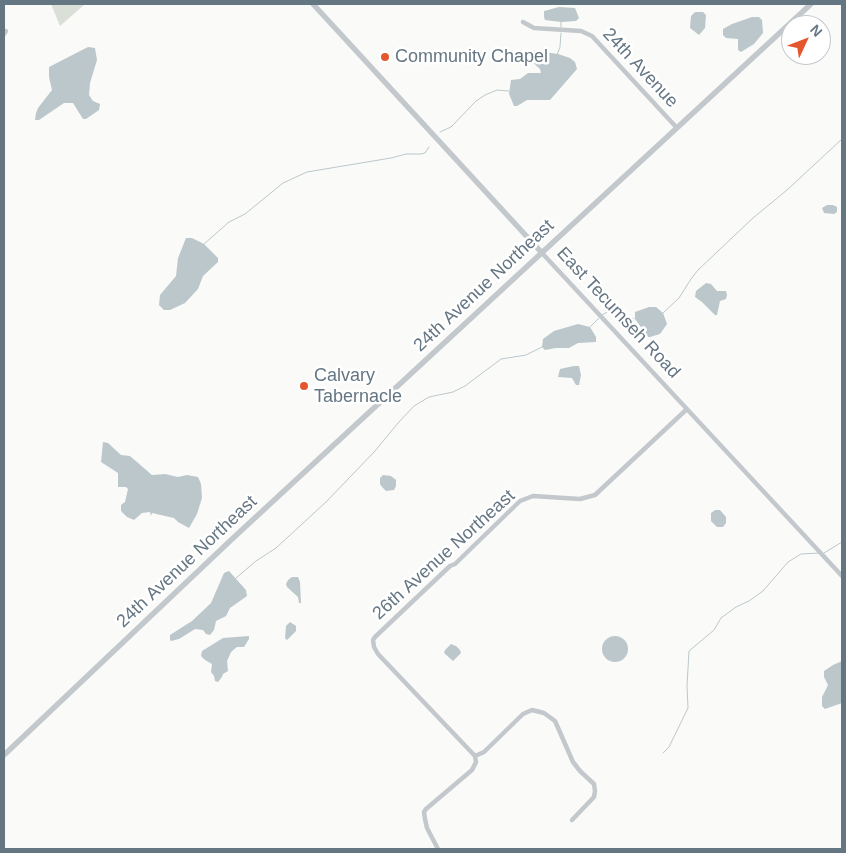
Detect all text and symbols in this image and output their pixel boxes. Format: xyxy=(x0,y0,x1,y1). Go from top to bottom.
north arrow xyxy=(781,15,831,65)
text: N xyxy=(807,21,826,40)
street label: 24th Avenue xyxy=(598,24,682,112)
place label: Community Chapel xyxy=(395,46,548,68)
marker: Community Chapel xyxy=(379,51,391,63)
street label: 24th Avenue Northeast xyxy=(409,215,559,357)
street label: East Tecumseh Road xyxy=(552,243,684,383)
place label: Calvary Tabernacle xyxy=(314,365,402,408)
marker: Calvary Tabernacle xyxy=(298,380,310,392)
street label: 26th Avenue Northeast xyxy=(368,485,520,625)
street label: 24th Avenue Northeast xyxy=(112,491,262,633)

